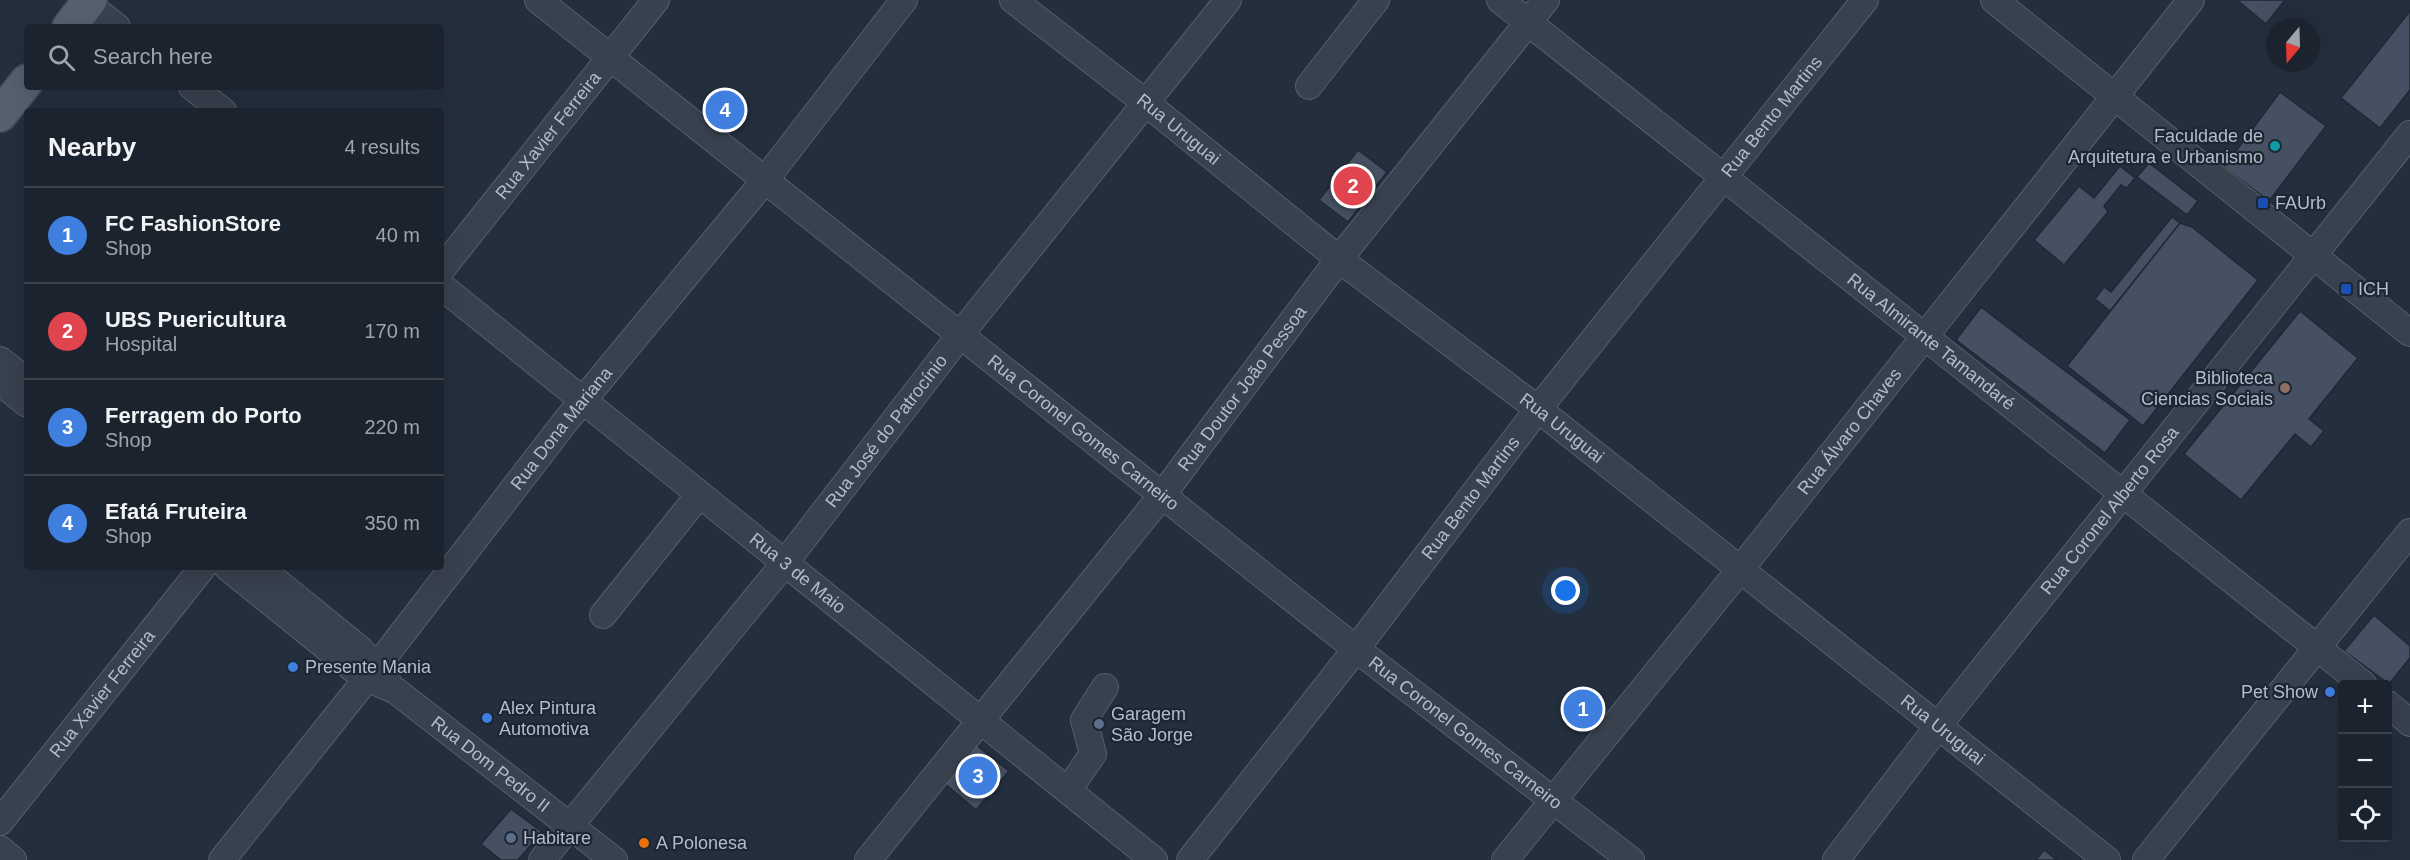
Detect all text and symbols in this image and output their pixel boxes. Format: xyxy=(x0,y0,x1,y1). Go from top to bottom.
north arrow xyxy=(2266,18,2320,72)
search box xyxy=(24,24,444,90)
icon: search xyxy=(45,41,78,74)
text: Search here xyxy=(93,44,213,69)
street label: Rua Bento Martins xyxy=(1717,52,1826,181)
street label: Rua Xavier Ferreira xyxy=(491,67,606,203)
pin: 4 xyxy=(706,88,744,132)
street label: Rua Uruguai xyxy=(1133,90,1224,169)
place label: Faculdade de Arquitetura e Urbanismo xyxy=(2068,126,2263,167)
text: Nearby xyxy=(48,132,136,162)
text: 4 results xyxy=(344,136,420,158)
marker: Faculdade de Arquitetura e Urbanismo xyxy=(2268,139,2282,153)
pin: 2 xyxy=(1334,164,1372,208)
place label: FAUrb xyxy=(2275,193,2326,213)
marker: FAUrb xyxy=(2256,196,2270,210)
text: FC FashionStore xyxy=(105,211,281,236)
text: 1 xyxy=(62,224,73,246)
text: 40 m xyxy=(376,224,420,246)
text: Shop xyxy=(105,237,152,259)
street label: Rua Almirante Tamandaré xyxy=(1843,269,2019,414)
place label: ICH xyxy=(2358,279,2389,299)
marker: ICH xyxy=(2339,282,2353,296)
street label: Rua Doutor João Pessoa xyxy=(1174,301,1311,475)
text: UBS Puericultura xyxy=(105,307,286,332)
text: 2 xyxy=(62,320,73,342)
text: 170 m xyxy=(364,320,420,342)
text: Hospital xyxy=(105,333,177,355)
street label: Rua José do Patrocínio xyxy=(821,351,951,511)
street label: Rua Coronel Gomes Carneiro xyxy=(984,351,1183,514)
street label: Rua Dona Mariana xyxy=(506,362,617,494)
street label: Rua Álvaro Chaves xyxy=(1794,364,1906,498)
place label: Biblioteca Ciencias Sociais xyxy=(2141,368,2274,409)
marker: Biblioteca Ciencias Sociais xyxy=(2278,381,2292,395)
street label: Rua Uruguai xyxy=(1516,389,1608,467)
text: Ferragem do Porto xyxy=(105,403,302,428)
text: 3 xyxy=(62,416,73,438)
text: 220 m xyxy=(364,416,420,438)
street label: Rua Coronel Alberto Rosa xyxy=(2037,422,2183,598)
text: Shop xyxy=(105,429,152,451)
street label: Rua Bento Martins xyxy=(1417,433,1524,563)
text: Efatá Fruteira xyxy=(105,499,247,524)
text: 4 xyxy=(62,512,73,534)
text: 350 m xyxy=(364,512,420,534)
text: Shop xyxy=(105,525,152,547)
street label: Rua 3 de Maio xyxy=(746,529,850,618)
your location xyxy=(1551,576,1580,605)
street label: Rua Xavier Ferreira xyxy=(45,625,160,761)
street label: Rua Coronel Gomes Carneiro xyxy=(1365,652,1566,813)
place label: Presente Mania xyxy=(305,657,432,677)
marker: Presente Mania xyxy=(286,660,300,674)
map controls xyxy=(2338,680,2392,842)
button: + xyxy=(2338,680,2392,734)
place label: Pet Show xyxy=(2241,682,2319,702)
marker: Pet Show xyxy=(2323,685,2337,699)
pin: 1 xyxy=(1564,686,1602,732)
street label: Rua Uruguai xyxy=(1897,691,1989,769)
place label: Alex Pintura Automotiva xyxy=(499,698,597,739)
place label: Garagem São Jorge xyxy=(1111,704,1193,745)
marker: Alex Pintura Automotiva xyxy=(480,711,494,725)
street label: Rua Dom Pedro II xyxy=(427,712,554,816)
marker: Garagem São Jorge xyxy=(1092,717,1106,731)
button: − xyxy=(2338,734,2392,788)
pin: 3 xyxy=(958,754,998,798)
button: locate xyxy=(2338,788,2392,842)
place label: Habitare xyxy=(523,828,591,848)
marker: Habitare xyxy=(504,831,518,845)
place label: A Polonesa xyxy=(656,833,748,853)
marker: A Polonesa xyxy=(637,836,651,850)

